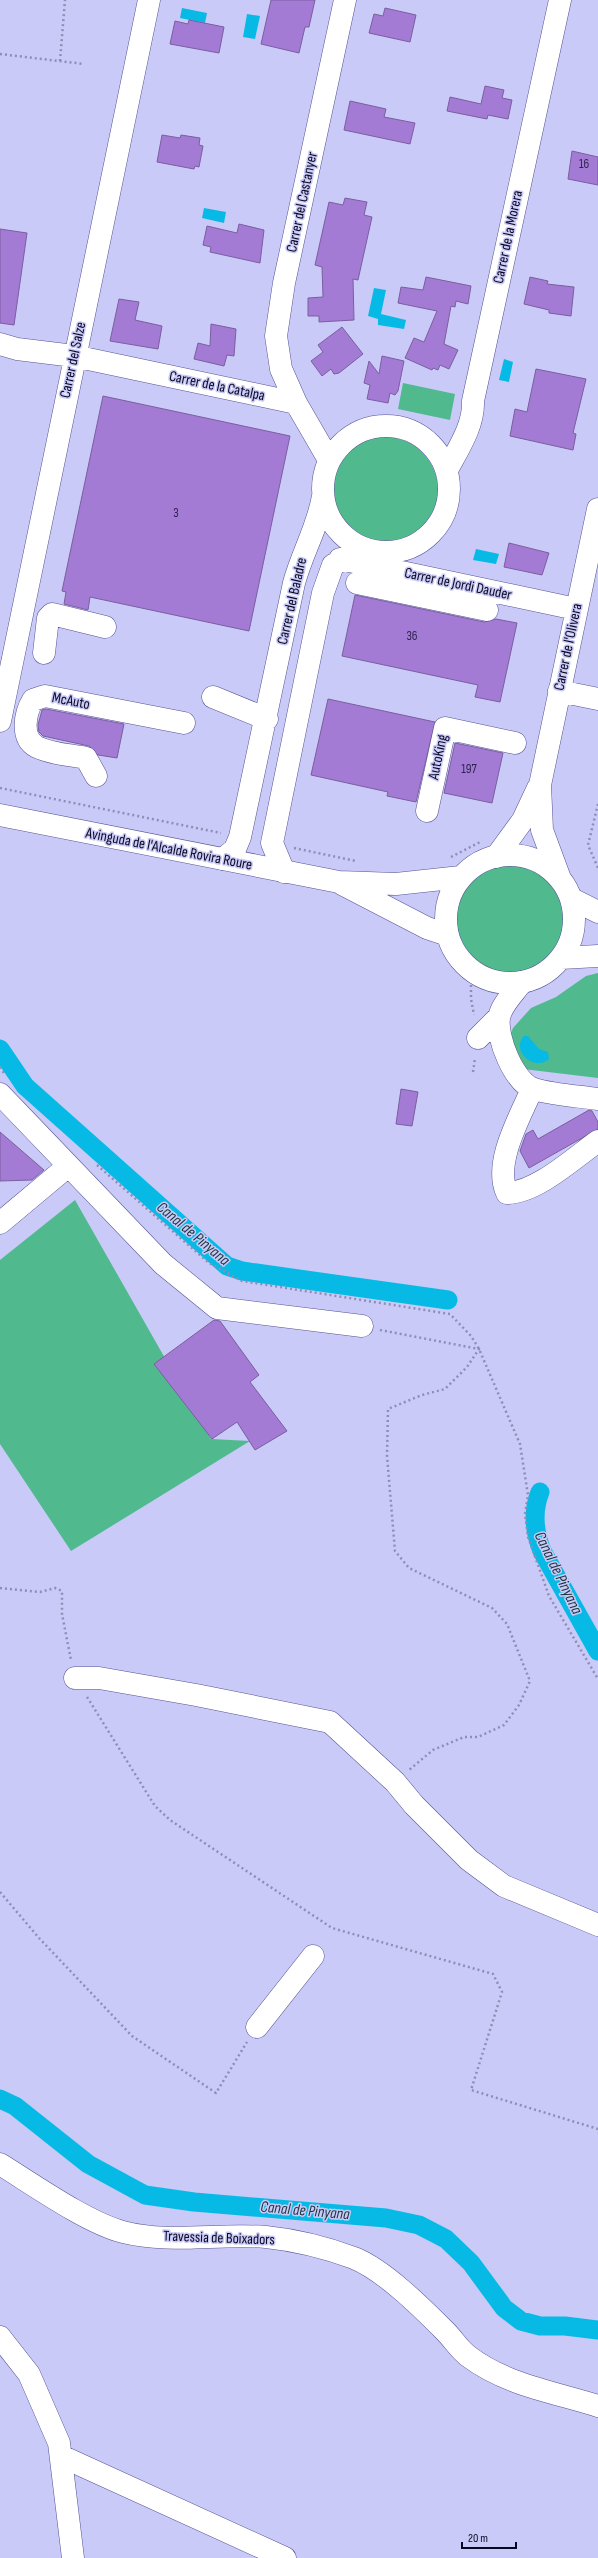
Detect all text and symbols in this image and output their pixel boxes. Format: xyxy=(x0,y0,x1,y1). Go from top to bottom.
street label: Carrer del Castanyer xyxy=(282,149,322,254)
house number: 16 xyxy=(579,156,589,172)
street label: Carrer de la Morera xyxy=(489,189,527,285)
street label: Carrer del Salze xyxy=(56,320,90,400)
street label: Carrer de la Catalpa xyxy=(167,367,267,405)
house number: 3 xyxy=(173,505,179,521)
street label: Carrer del Baladre xyxy=(273,556,311,646)
street label: Carrer de Jordi Dauder xyxy=(403,563,514,605)
street label: Carrer de l'Olivera xyxy=(550,602,587,692)
house number: 36 xyxy=(406,628,418,644)
street label: McAuto xyxy=(50,688,92,714)
street label: AutoKing xyxy=(424,733,452,782)
house number: 197 xyxy=(461,761,478,777)
street label: Avinguda de l'Alcalde Rovira Roure xyxy=(83,823,254,874)
water label: Canal de Pinyana xyxy=(153,1198,234,1270)
water label: Canal de Pinyana xyxy=(530,1529,586,1618)
water label: Canal de Pinyana xyxy=(260,2198,351,2224)
street label: Travessia de Boixadors xyxy=(163,2227,275,2249)
scale bar xyxy=(462,2524,516,2550)
text: 20 m xyxy=(468,2531,488,2546)

